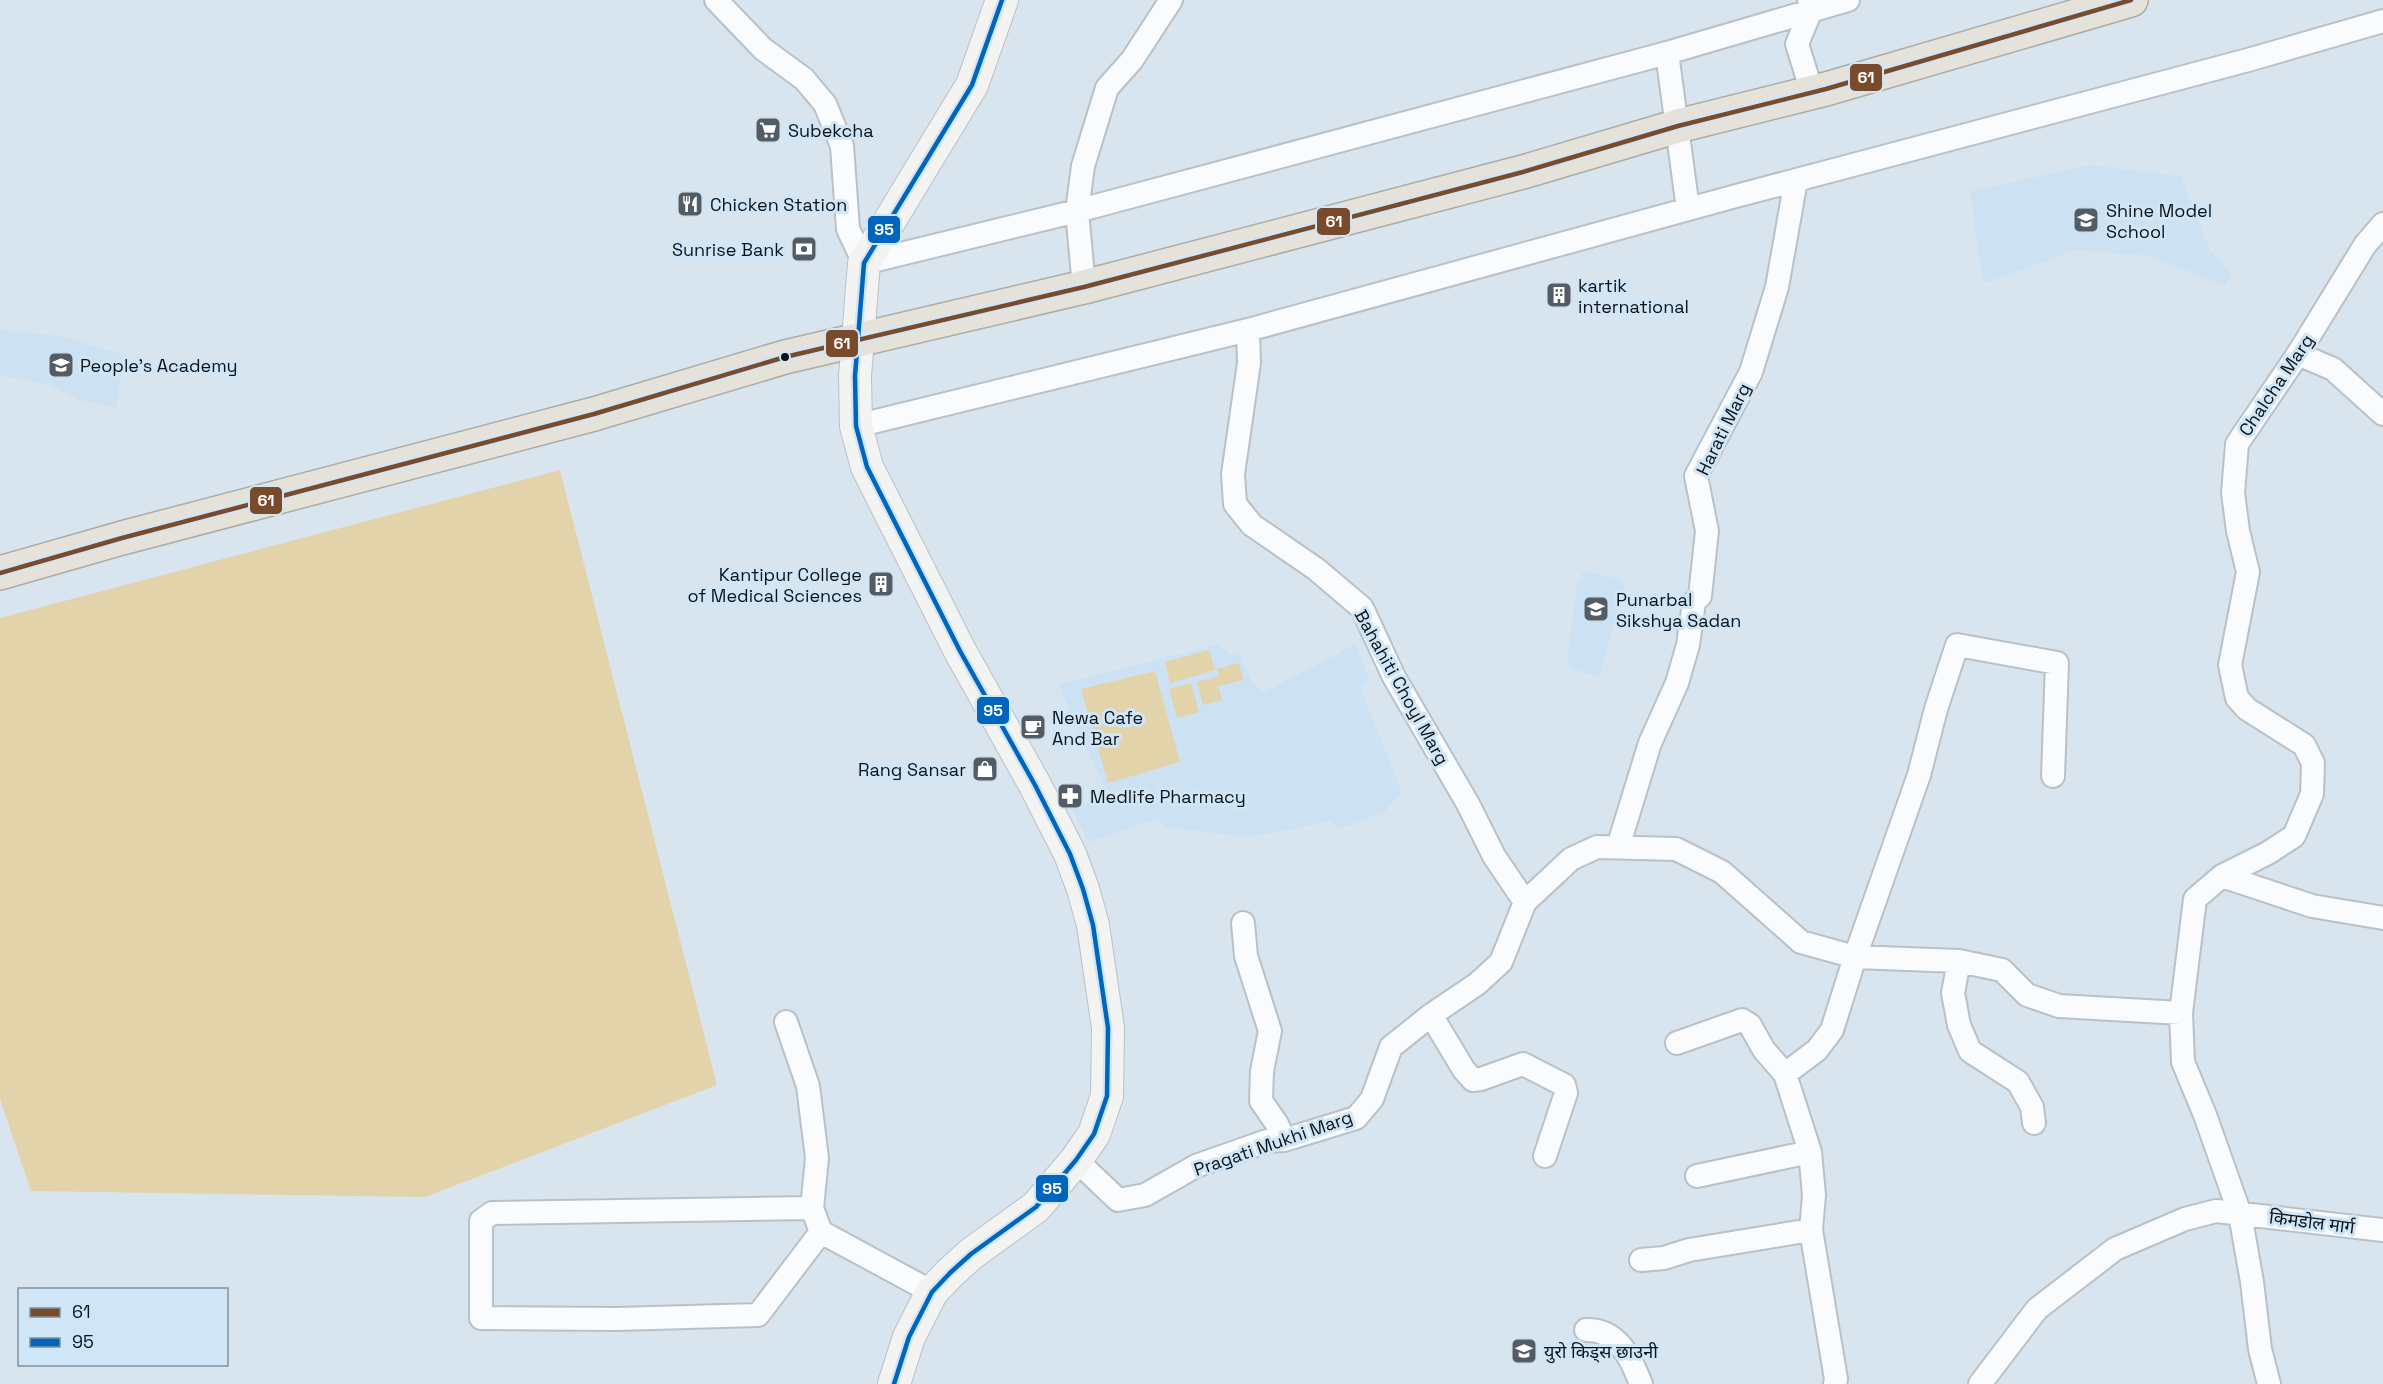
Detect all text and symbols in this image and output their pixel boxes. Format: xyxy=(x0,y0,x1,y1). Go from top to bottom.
line badge: 61 xyxy=(1849,63,1883,92)
text: 61 xyxy=(1857,67,1875,88)
supermarket icon: Subekcha xyxy=(753,115,783,145)
place label: Subekcha xyxy=(788,119,874,142)
restaurant icon: Chicken Station xyxy=(675,189,705,219)
place label: Chicken Station xyxy=(710,193,847,216)
place label: Shine Model School xyxy=(2106,199,2212,243)
school or university icon: Shine Model School xyxy=(2071,205,2101,235)
line badge: 61 xyxy=(1316,207,1351,236)
text: 61 xyxy=(1325,211,1343,232)
line badge: 95 xyxy=(867,215,901,244)
text: 95 xyxy=(874,219,894,240)
bank icon: Sunrise Bank xyxy=(789,234,819,264)
place label: Sunrise Bank xyxy=(672,238,784,261)
place label: kartik international xyxy=(1578,274,1689,318)
building icon: kartik international xyxy=(1544,280,1574,310)
line badge: 61 xyxy=(825,329,859,358)
street label: Chalcha Marg xyxy=(2233,330,2319,440)
text: 61 xyxy=(833,333,851,354)
school or university icon: People's Academy xyxy=(46,350,76,380)
unlabelled marker xyxy=(779,351,791,363)
place label: People's Academy xyxy=(80,354,238,377)
street label: Harati Marg xyxy=(1691,379,1755,479)
line badge: 61 xyxy=(249,486,283,515)
text: 61 xyxy=(257,490,275,511)
place label: Kantipur College of Medical Sciences xyxy=(687,563,862,607)
building icon: Kantipur College of Medical Sciences xyxy=(866,569,896,599)
place label: Punarbal Sikshya Sadan xyxy=(1616,588,1741,632)
school or university icon: Punarbal Sikshya Sadan xyxy=(1581,594,1611,624)
street label: Bahahiti Choyl Marg xyxy=(1350,605,1454,769)
line badge: 95 xyxy=(976,696,1010,725)
text: 95 xyxy=(983,700,1003,721)
place label: Newa Cafe And Bar xyxy=(1052,706,1143,750)
cafe icon: Newa Cafe And Bar xyxy=(1018,712,1048,742)
shop icon: Rang Sansar xyxy=(970,754,1000,784)
place label: Rang Sansar xyxy=(858,758,966,781)
pharmacy icon: Medlife Pharmacy xyxy=(1055,781,1085,811)
place label: Medlife Pharmacy xyxy=(1090,785,1246,808)
street label: Pragati Mukhi Marg xyxy=(1191,1105,1355,1181)
line badge: 95 xyxy=(1035,1174,1069,1203)
text: 95 xyxy=(1042,1178,1062,1199)
street label: किमडोल मार्ग xyxy=(2268,1205,2357,1239)
legend xyxy=(18,1288,228,1366)
text: 61 xyxy=(72,1300,91,1323)
text: 95 xyxy=(72,1330,94,1353)
school or university icon: युरो किड्स छाउनी xyxy=(1509,1336,1539,1366)
place label: युरो किड्स छाउनी xyxy=(1544,1340,1658,1364)

